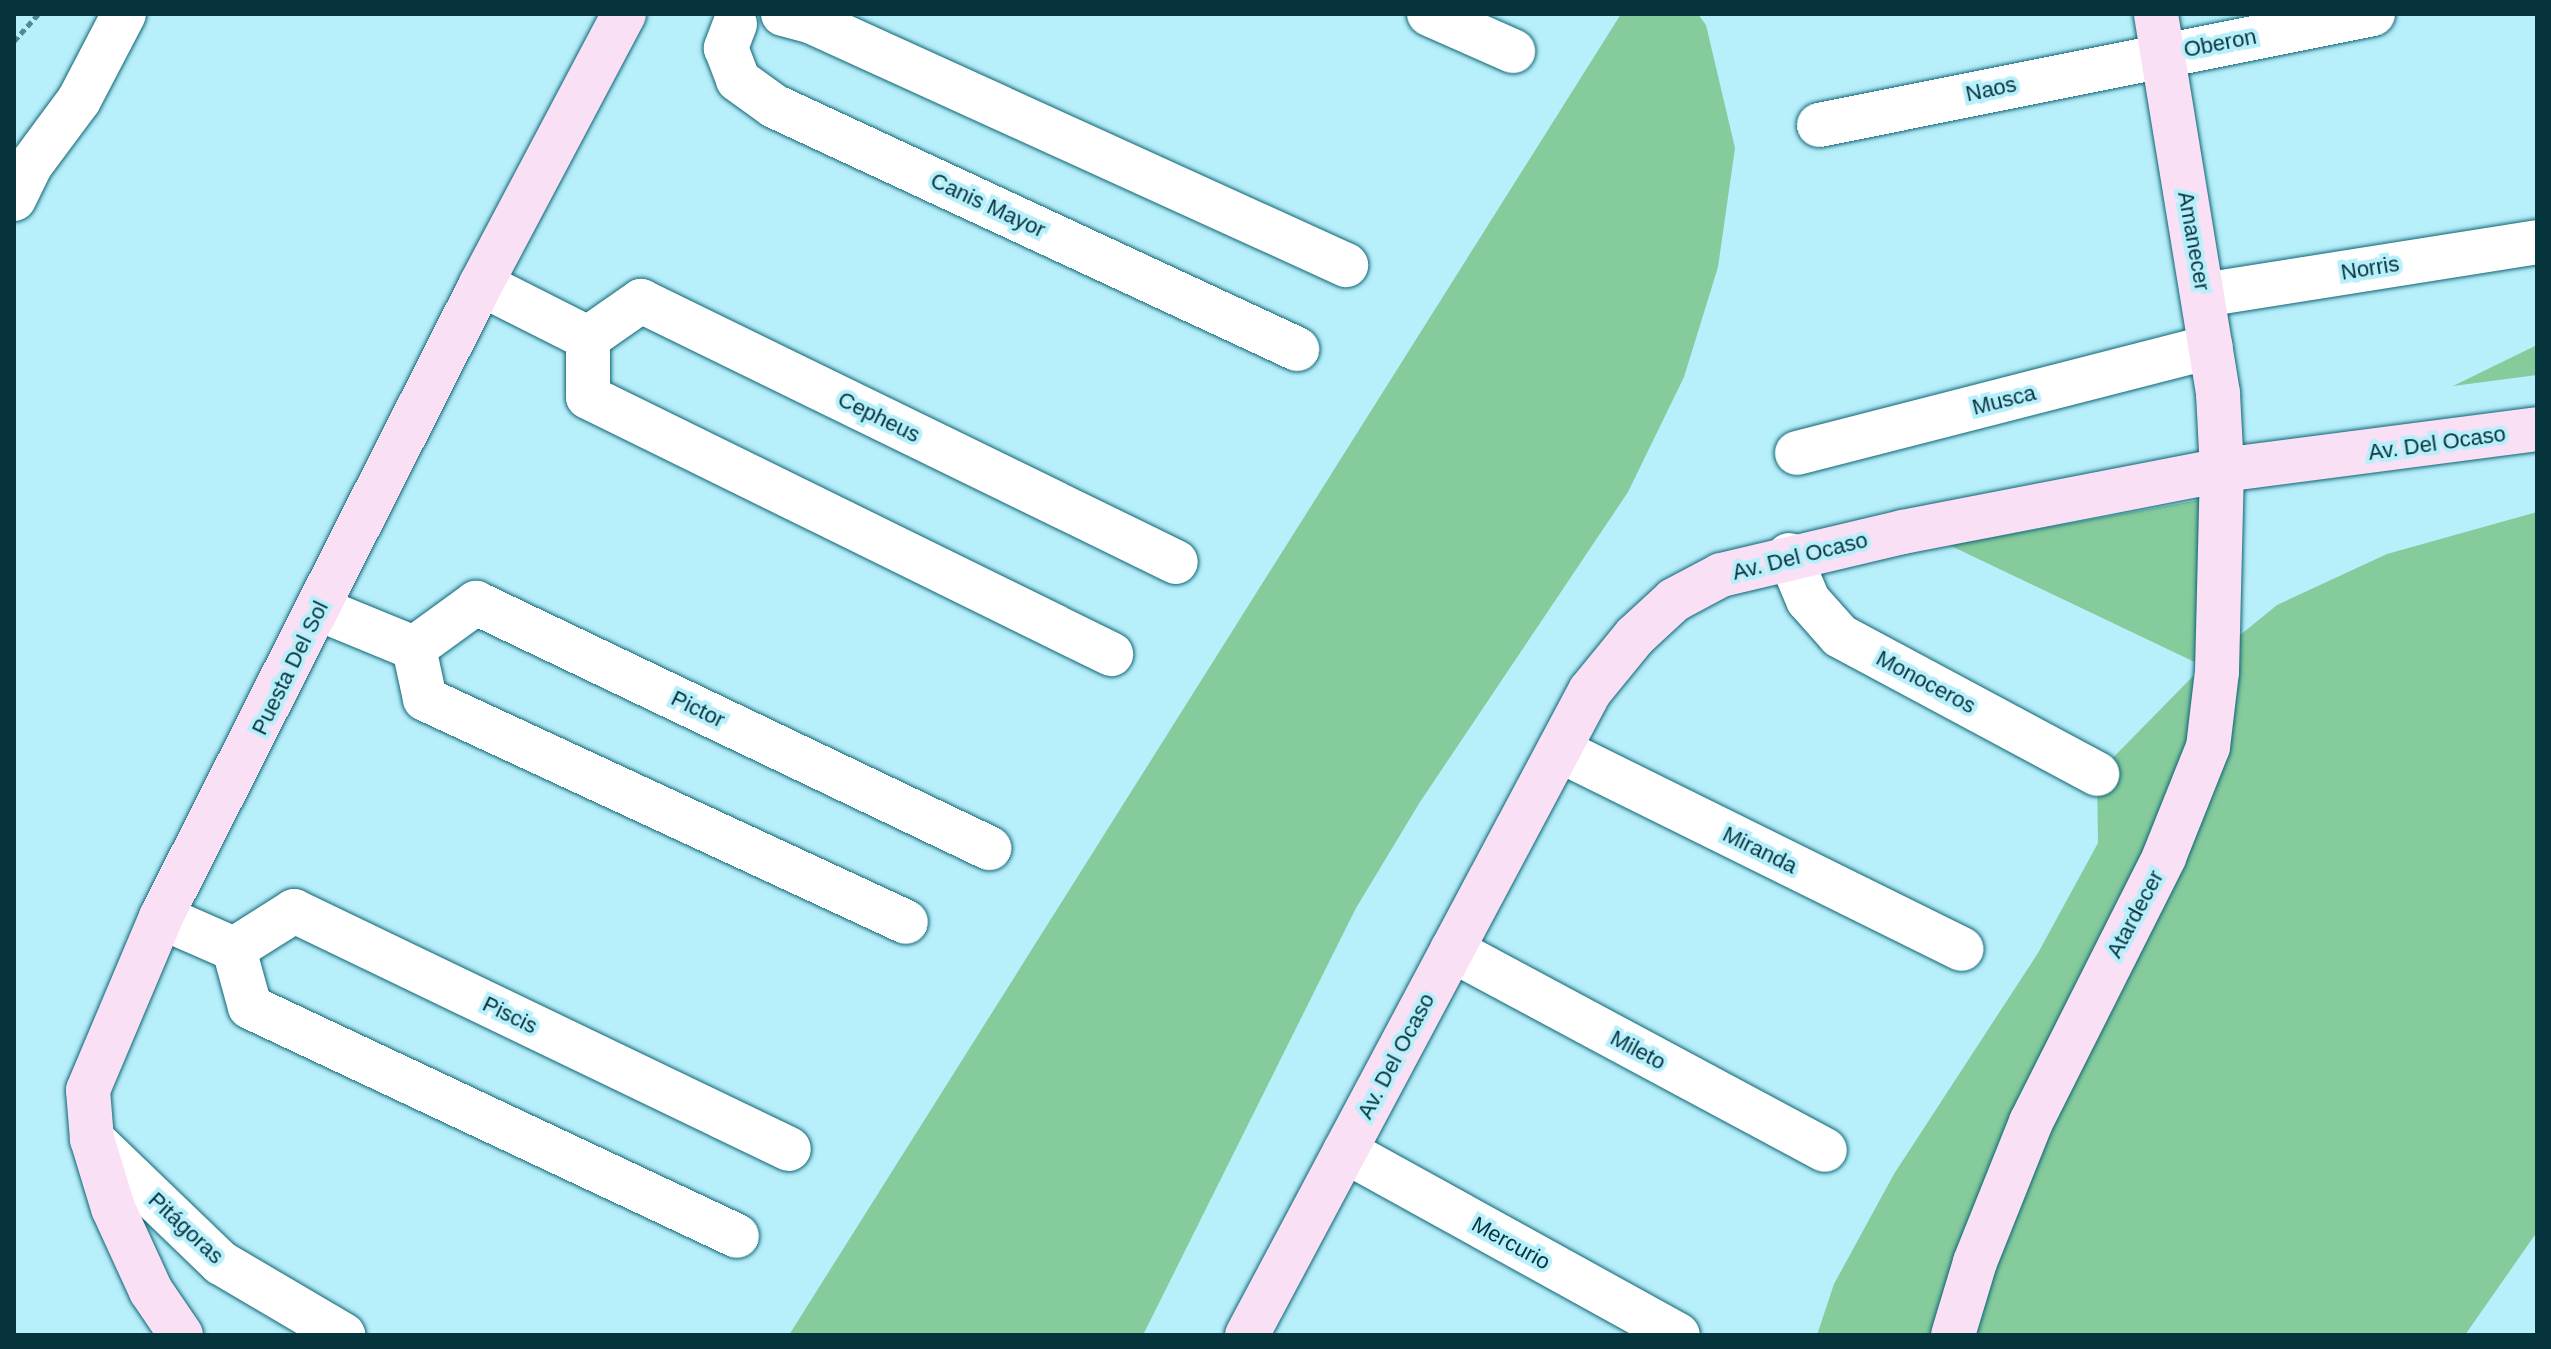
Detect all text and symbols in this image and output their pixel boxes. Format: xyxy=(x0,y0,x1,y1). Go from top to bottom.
street label: Oberon xyxy=(2181,23,2259,63)
street label: Naos xyxy=(1963,71,2019,107)
street label: Canis Mayor xyxy=(926,167,1050,243)
street label: Amanecer xyxy=(2172,189,2216,293)
street label: Norris xyxy=(2339,250,2401,286)
street label: Musca xyxy=(1969,379,2039,421)
street label: Cepheus xyxy=(834,386,924,448)
street label: Av. Del Ocaso xyxy=(2367,420,2507,466)
street label: Av. Del Ocaso xyxy=(1730,526,1870,586)
street label: Puesta Del Sol xyxy=(246,597,334,739)
street label: Monoceros xyxy=(1872,645,1980,719)
street label: Pictor xyxy=(667,685,729,733)
street label: Miranda xyxy=(1718,821,1802,879)
street label: Atardecer xyxy=(2101,866,2169,962)
street label: Av. Del Ocaso xyxy=(1352,989,1440,1123)
street label: Piscis xyxy=(478,991,542,1039)
street label: Mileto xyxy=(1606,1025,1670,1075)
street label: Pitágoras xyxy=(143,1187,229,1269)
street label: Mercurio xyxy=(1467,1211,1555,1275)

